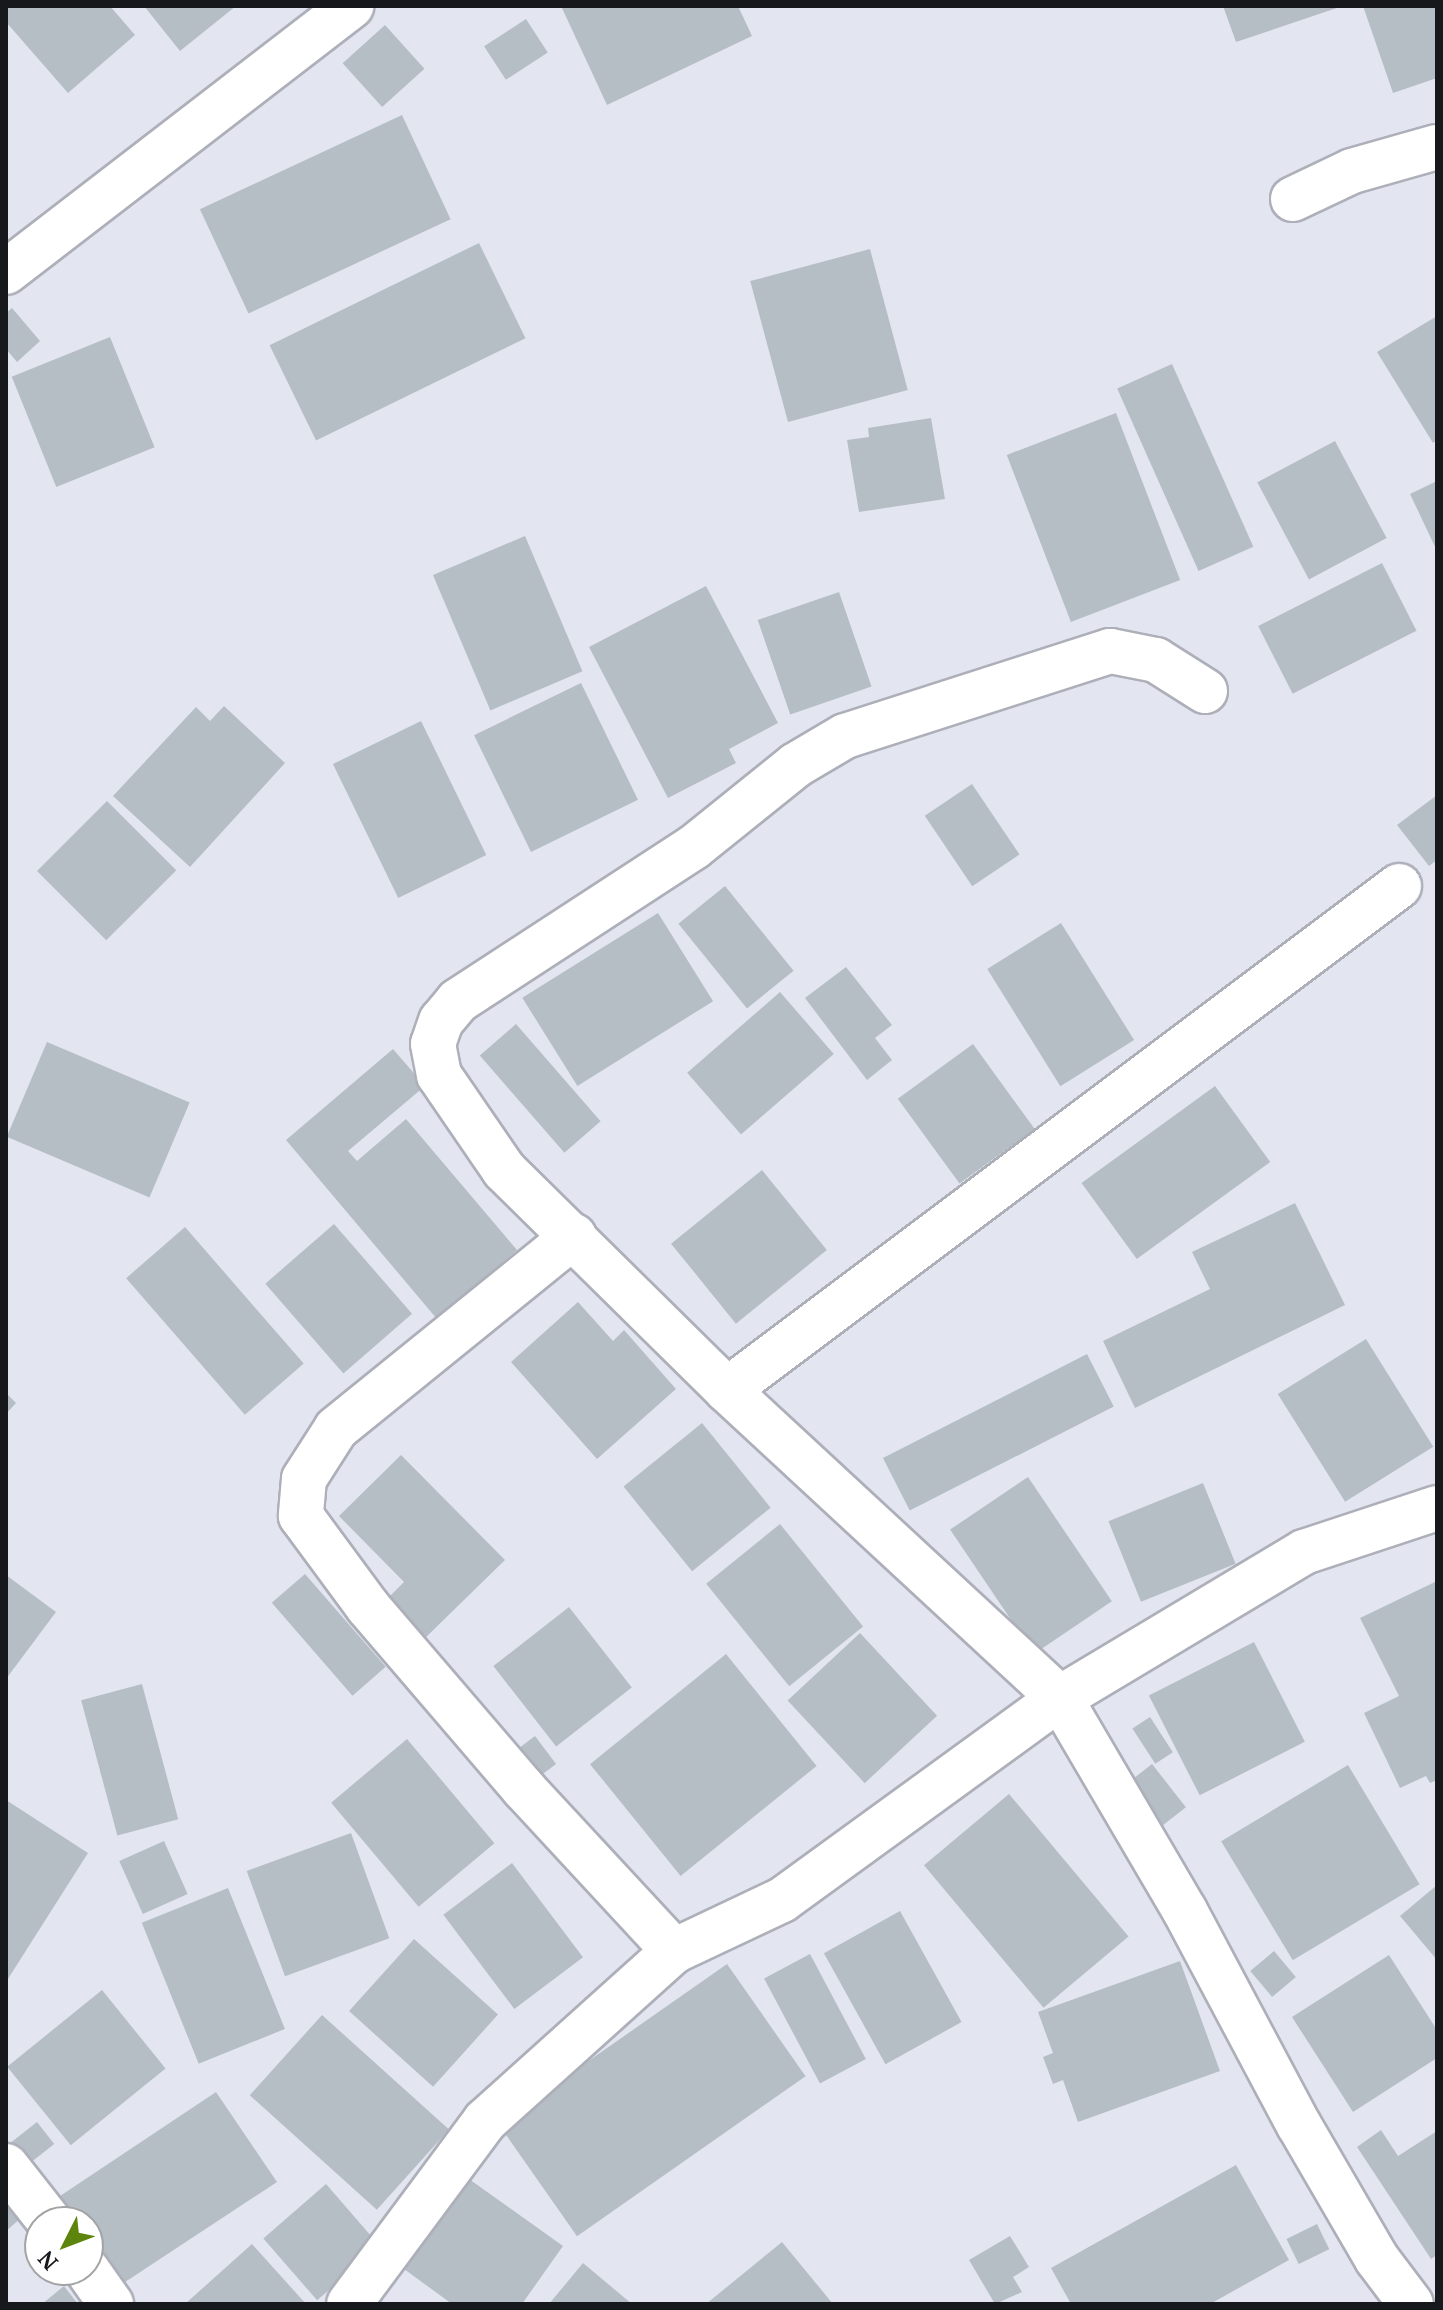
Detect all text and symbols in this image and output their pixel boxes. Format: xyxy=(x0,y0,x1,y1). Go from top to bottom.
north arrow xyxy=(24,2206,104,2286)
text: N xyxy=(31,2245,64,2277)

